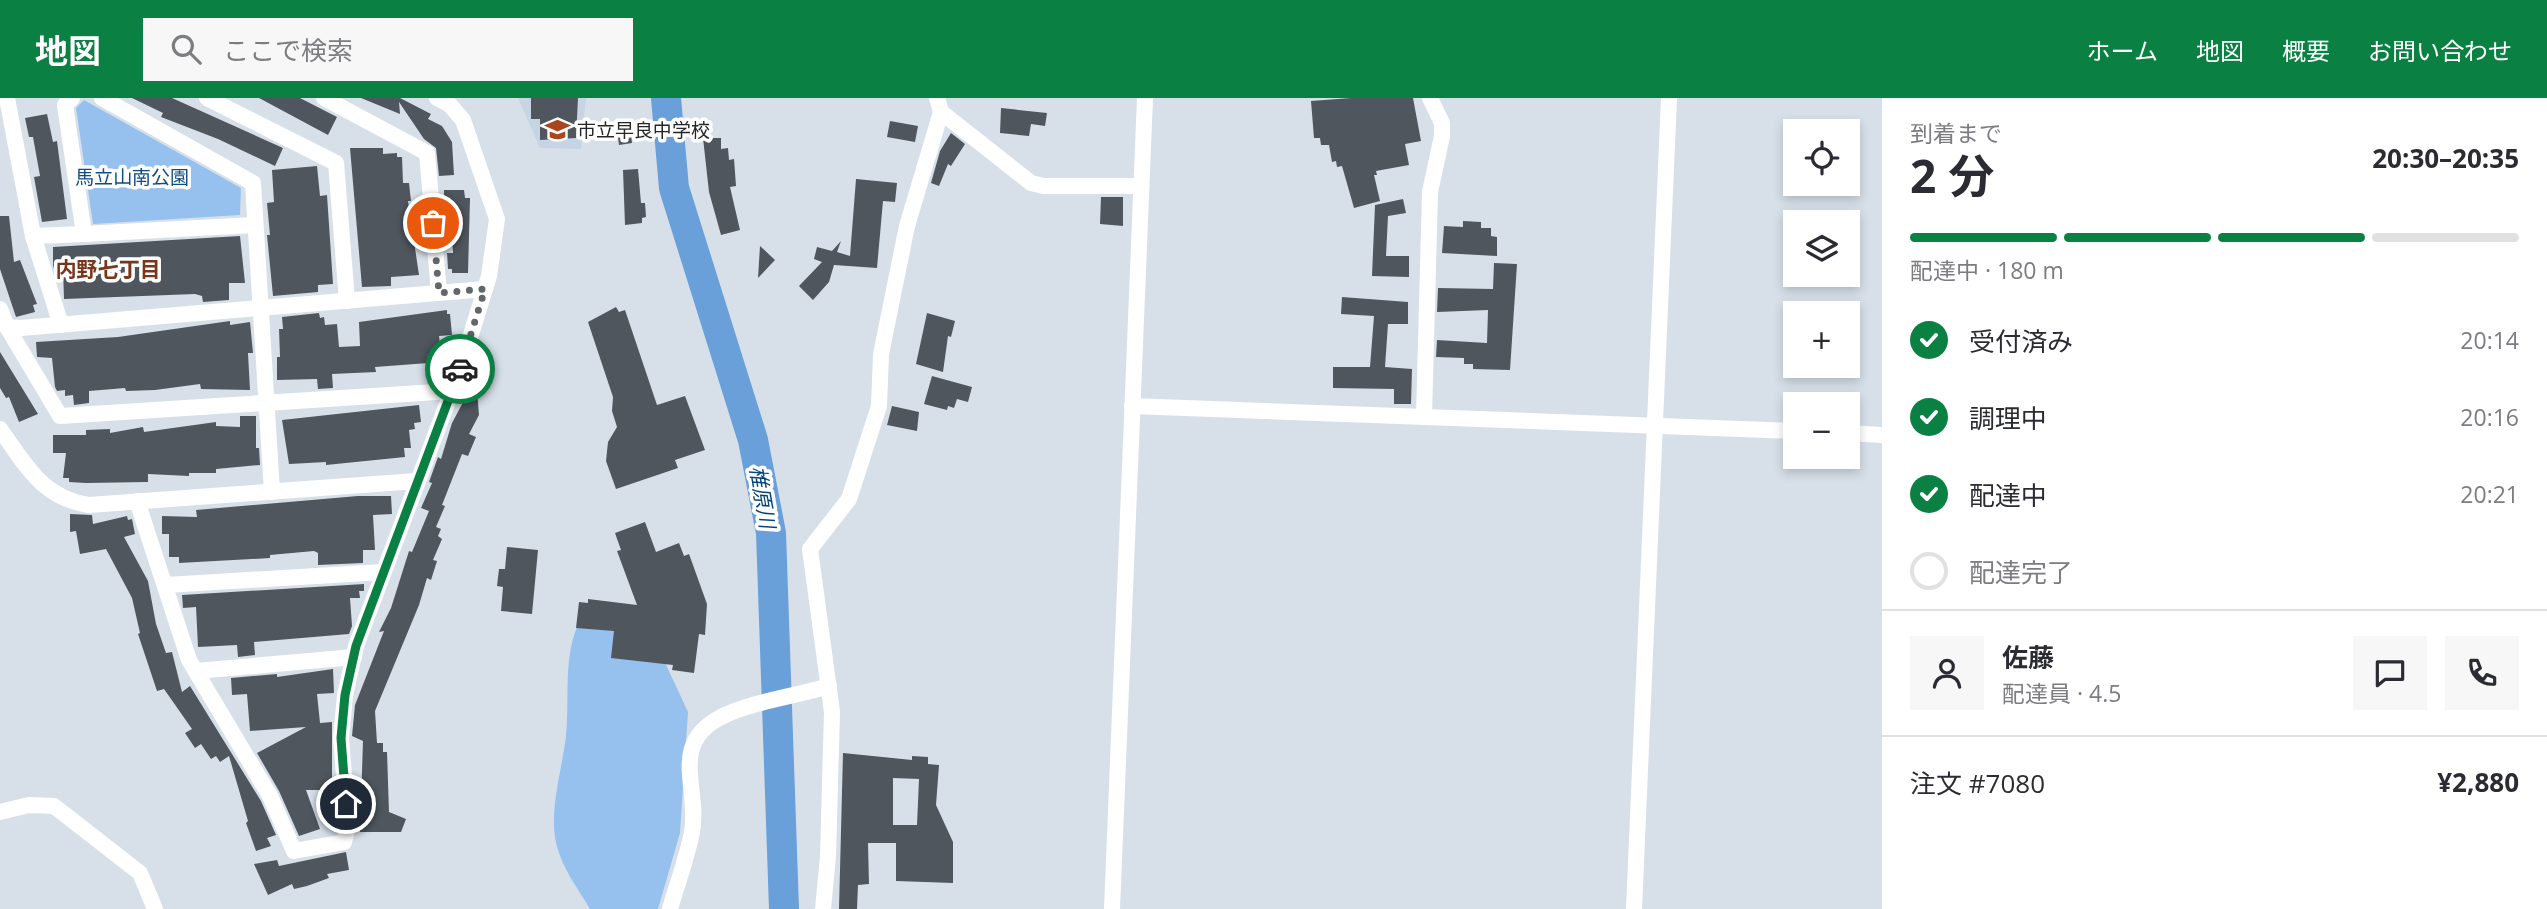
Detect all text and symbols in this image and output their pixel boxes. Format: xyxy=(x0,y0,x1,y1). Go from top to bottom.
search box xyxy=(143,18,633,81)
text: 地図 xyxy=(35,28,101,73)
icon: search xyxy=(167,30,205,68)
text: ここで検索 xyxy=(223,32,353,68)
text: ホーム xyxy=(2087,34,2158,67)
text: 地図 xyxy=(2196,34,2244,67)
text: 概要 xyxy=(2282,34,2330,67)
text: お問い合わせ xyxy=(2368,34,2512,67)
school or university icon: 市立早良中学校 xyxy=(543,116,571,144)
place label: 市立早良中学校 xyxy=(577,117,710,143)
text: 到着まで xyxy=(1910,117,2002,149)
map controls xyxy=(1783,119,1860,469)
button: locate xyxy=(1783,119,1860,196)
text: 20:30–20:35 xyxy=(2372,140,2519,176)
text: 2 分 xyxy=(1910,144,1994,206)
park label: 馬立山南公園 xyxy=(75,164,189,190)
pin xyxy=(403,193,463,253)
icon: bag xyxy=(414,204,452,242)
button: layers xyxy=(1783,210,1860,287)
text: 配達中 · 180 m xyxy=(1910,254,2064,286)
district label: 内野七丁目 xyxy=(56,255,161,283)
button: + xyxy=(1783,301,1860,378)
icon: check xyxy=(1910,321,1948,359)
text: 受付済み xyxy=(1969,323,2073,359)
text: 20:14 xyxy=(2460,324,2519,356)
courier xyxy=(425,334,495,404)
icon: car xyxy=(441,350,479,388)
button: − xyxy=(1783,392,1860,469)
icon: check xyxy=(1910,398,1948,436)
text: 調理中 xyxy=(1969,400,2047,436)
text: 20:16 xyxy=(2460,401,2519,433)
water label: 椎原川 xyxy=(744,464,783,532)
icon: check xyxy=(1910,475,1948,513)
text: 配達中 xyxy=(1969,477,2047,513)
text: 20:21 xyxy=(2460,478,2519,510)
text: 配達完了 xyxy=(1969,554,2073,590)
button: person xyxy=(1910,636,1984,710)
button: chat xyxy=(2353,636,2427,710)
button: phone xyxy=(2445,636,2519,710)
text: 佐藤 xyxy=(2002,639,2054,675)
text: 配達員 · 4.5 xyxy=(2002,677,2121,709)
text: ¥2,880 xyxy=(2437,764,2519,800)
text: 注文 #7080 xyxy=(1910,765,2045,801)
pin xyxy=(316,774,376,834)
icon: home xyxy=(327,785,365,823)

